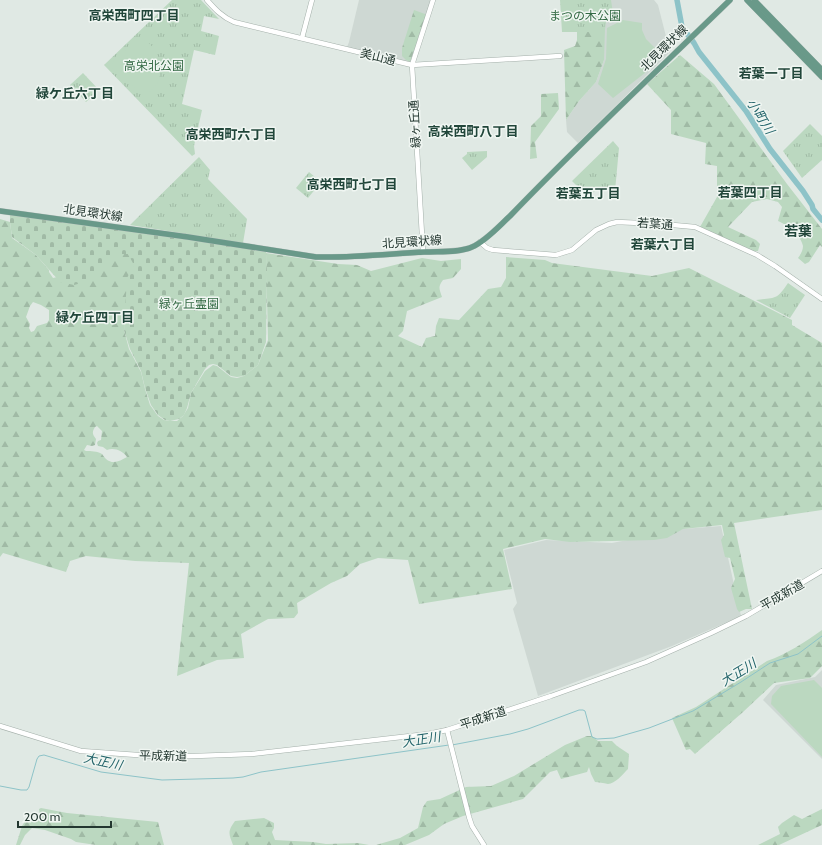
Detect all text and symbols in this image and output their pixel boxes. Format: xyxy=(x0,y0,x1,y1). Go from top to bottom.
district label: 高栄西町四丁目 xyxy=(88,7,180,23)
park label: まつの木公園 xyxy=(549,8,621,23)
street label: 北見環状線 xyxy=(637,21,690,74)
street label: 美山通 xyxy=(359,45,397,68)
park label: 高栄北公園 xyxy=(124,58,184,73)
district label: 若葉一丁目 xyxy=(738,65,804,81)
district label: 緑ケ丘六丁目 xyxy=(35,85,114,101)
water label: 小町川 xyxy=(744,95,779,138)
street label: 緑ヶ丘通 xyxy=(406,100,423,148)
district label: 高栄西町八丁目 xyxy=(427,123,519,139)
district label: 高栄西町六丁目 xyxy=(185,126,277,142)
district label: 高栄西町七丁目 xyxy=(306,176,398,192)
district label: 若葉四丁目 xyxy=(717,184,783,200)
district label: 若葉五丁目 xyxy=(555,185,621,201)
street label: 北見環状線 xyxy=(62,201,124,224)
street label: 若葉通 xyxy=(637,215,674,232)
district label: 若葉 xyxy=(784,222,812,240)
street label: 北見環状線 xyxy=(382,232,442,251)
district label: 若葉六丁目 xyxy=(630,236,696,252)
park label: 緑ヶ丘霊園 xyxy=(159,296,219,311)
district label: 緑ケ丘四丁目 xyxy=(55,309,134,325)
street label: 平成新道 xyxy=(757,576,806,613)
water label: 大正川 xyxy=(717,654,760,689)
street label: 平成新道 xyxy=(458,703,508,732)
water label: 大正川 xyxy=(400,728,443,750)
street label: 平成新道 xyxy=(139,748,187,763)
water label: 大正川 xyxy=(82,749,126,773)
scale bar xyxy=(18,803,111,829)
text: 200 m xyxy=(24,809,60,824)

